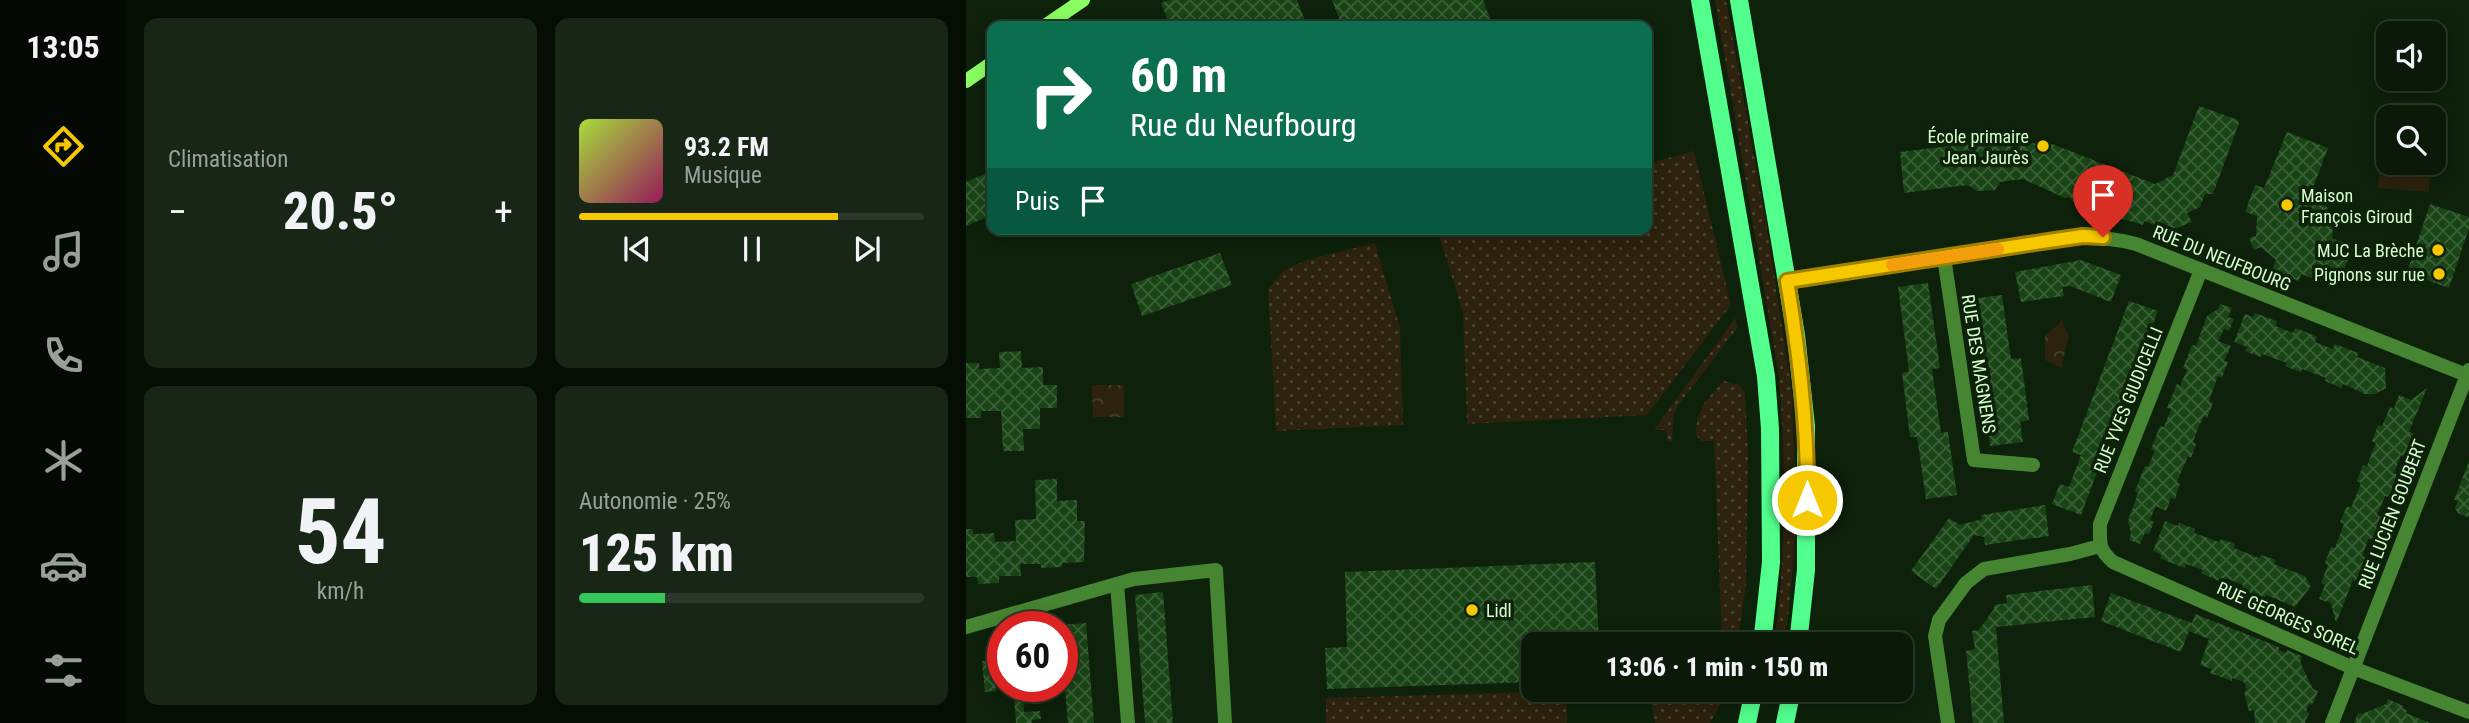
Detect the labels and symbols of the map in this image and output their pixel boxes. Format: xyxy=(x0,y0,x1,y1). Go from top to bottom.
place label: École primaire Jean Jaurès xyxy=(1928,126,2029,168)
marker: École primaire Jean Jaurès xyxy=(2035,138,2051,154)
pin xyxy=(2073,165,2133,237)
place label: Maison François Giroud xyxy=(2301,185,2412,227)
marker: Maison François Giroud xyxy=(2279,197,2295,213)
street label: RUE DU NEUFBOURG xyxy=(2150,221,2294,295)
place label: MJC La Brèche xyxy=(2317,240,2424,261)
marker: MJC La Brèche xyxy=(2430,242,2446,258)
place label: Pignons sur rue xyxy=(2314,264,2425,285)
marker: Pignons sur rue xyxy=(2431,266,2447,282)
street label: RUE DES MAGNENS xyxy=(1958,293,2000,435)
street label: RUE YVES GIUDICELLI xyxy=(2089,324,2167,476)
street label: RUE LUCIEN GOUBERT xyxy=(2354,436,2430,592)
position arrow xyxy=(1770,463,1844,537)
street label: RUE GEORGES SOREL xyxy=(2214,577,2363,659)
place label: Lidl xyxy=(1486,600,1512,621)
marker: Lidl xyxy=(1464,602,1480,618)
speed limit sign: 60 xyxy=(987,611,1078,702)

